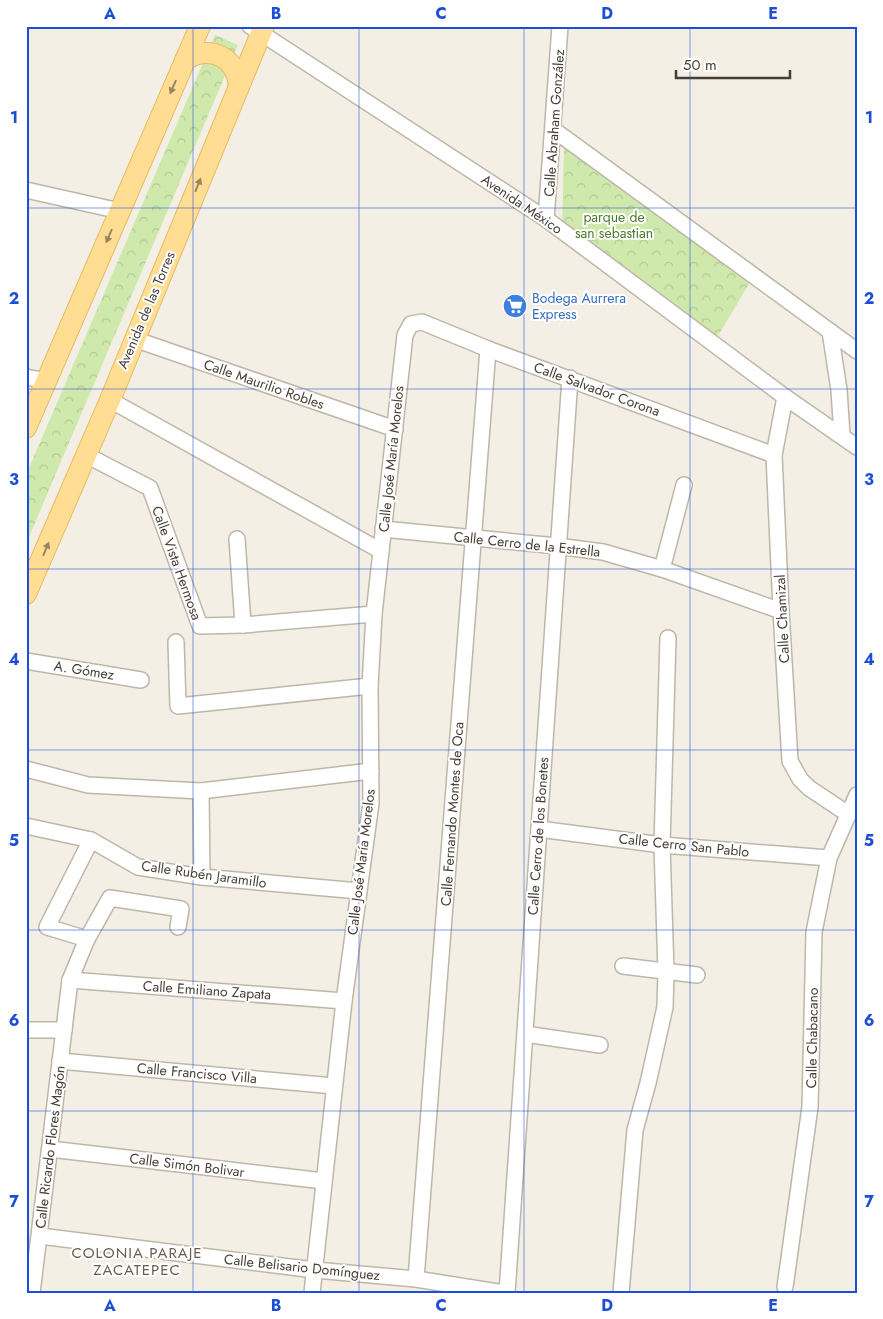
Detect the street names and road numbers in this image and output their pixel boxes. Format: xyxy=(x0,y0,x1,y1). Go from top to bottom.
street label: Calle Abraham González xyxy=(539,48,569,197)
street label: Avenida México xyxy=(477,169,567,239)
street label: Avenida de las Torres xyxy=(112,248,180,372)
street label: Calle Maurilio Robles xyxy=(201,354,327,414)
street label: Calle Salvador Corona xyxy=(531,357,663,421)
street label: Calle José María Morelos xyxy=(373,385,409,533)
street label: Calle Vista Hermosa xyxy=(147,503,207,623)
street label: Calle Cerro de la Estrella xyxy=(453,526,601,562)
street label: Calle Chamizal xyxy=(770,574,794,664)
street label: A. Gómez xyxy=(52,655,116,685)
street label: Calle Fernando Montes de Oca xyxy=(436,721,468,907)
street label: Calle Cerro de los Bonetes xyxy=(522,756,554,916)
street label: Calle José María Morelos xyxy=(342,787,380,936)
street label: Calle Cerro San Pablo xyxy=(618,828,751,862)
street label: Calle Rubén Jaramillo xyxy=(140,855,268,893)
street label: Calle Emiliano Zapata xyxy=(142,976,272,1004)
street label: Calle Chabacano xyxy=(801,987,823,1089)
street label: Calle Francisco Villa xyxy=(136,1058,258,1088)
street label: Calle Ricardo Flores Magón xyxy=(30,1064,70,1230)
street label: Calle Simón Bolivar xyxy=(128,1148,246,1182)
street label: Calle Belisario Domínguez xyxy=(223,1249,381,1285)

